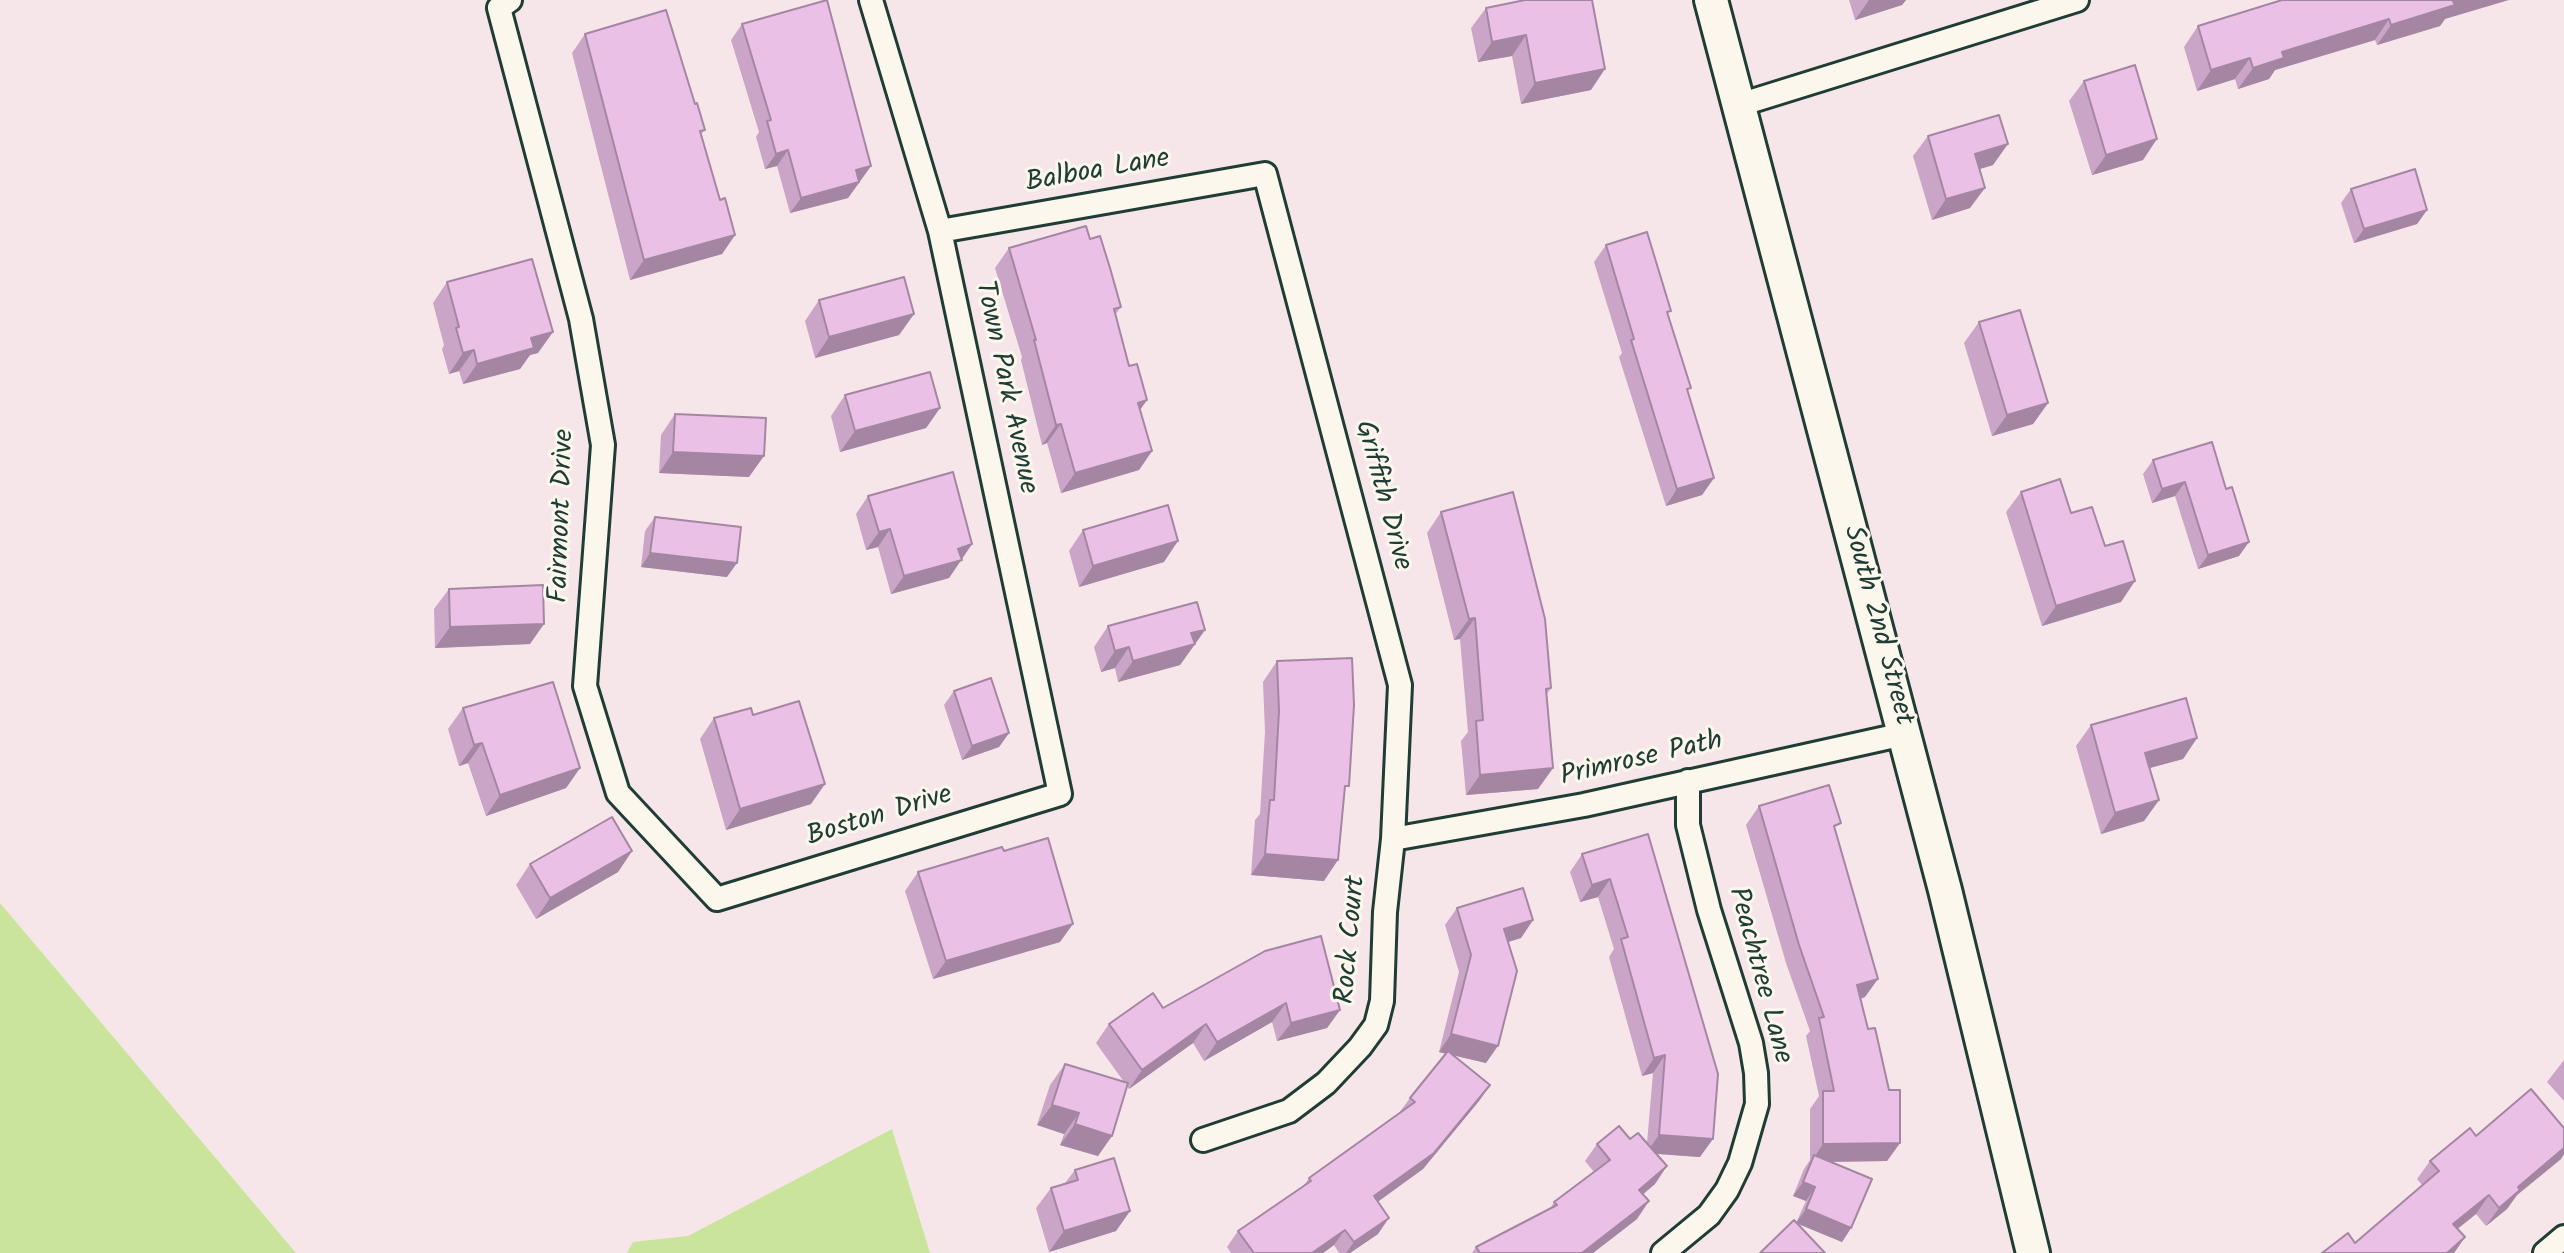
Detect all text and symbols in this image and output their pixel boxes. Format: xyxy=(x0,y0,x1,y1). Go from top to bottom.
street label: Balboa Lane xyxy=(1023,144,1173,202)
street label: Town Park Avenue xyxy=(965,278,1043,498)
street label: Griffith Drive xyxy=(1345,417,1417,575)
street label: Fairmont Drive xyxy=(544,428,584,604)
street label: South 2nd Street xyxy=(1833,522,1919,730)
street label: Primrose Path xyxy=(1558,726,1726,796)
street label: Boston Drive xyxy=(803,780,957,856)
street label: Rock Court xyxy=(1331,874,1375,1006)
street label: Peachtree Lane xyxy=(1718,884,1798,1068)

